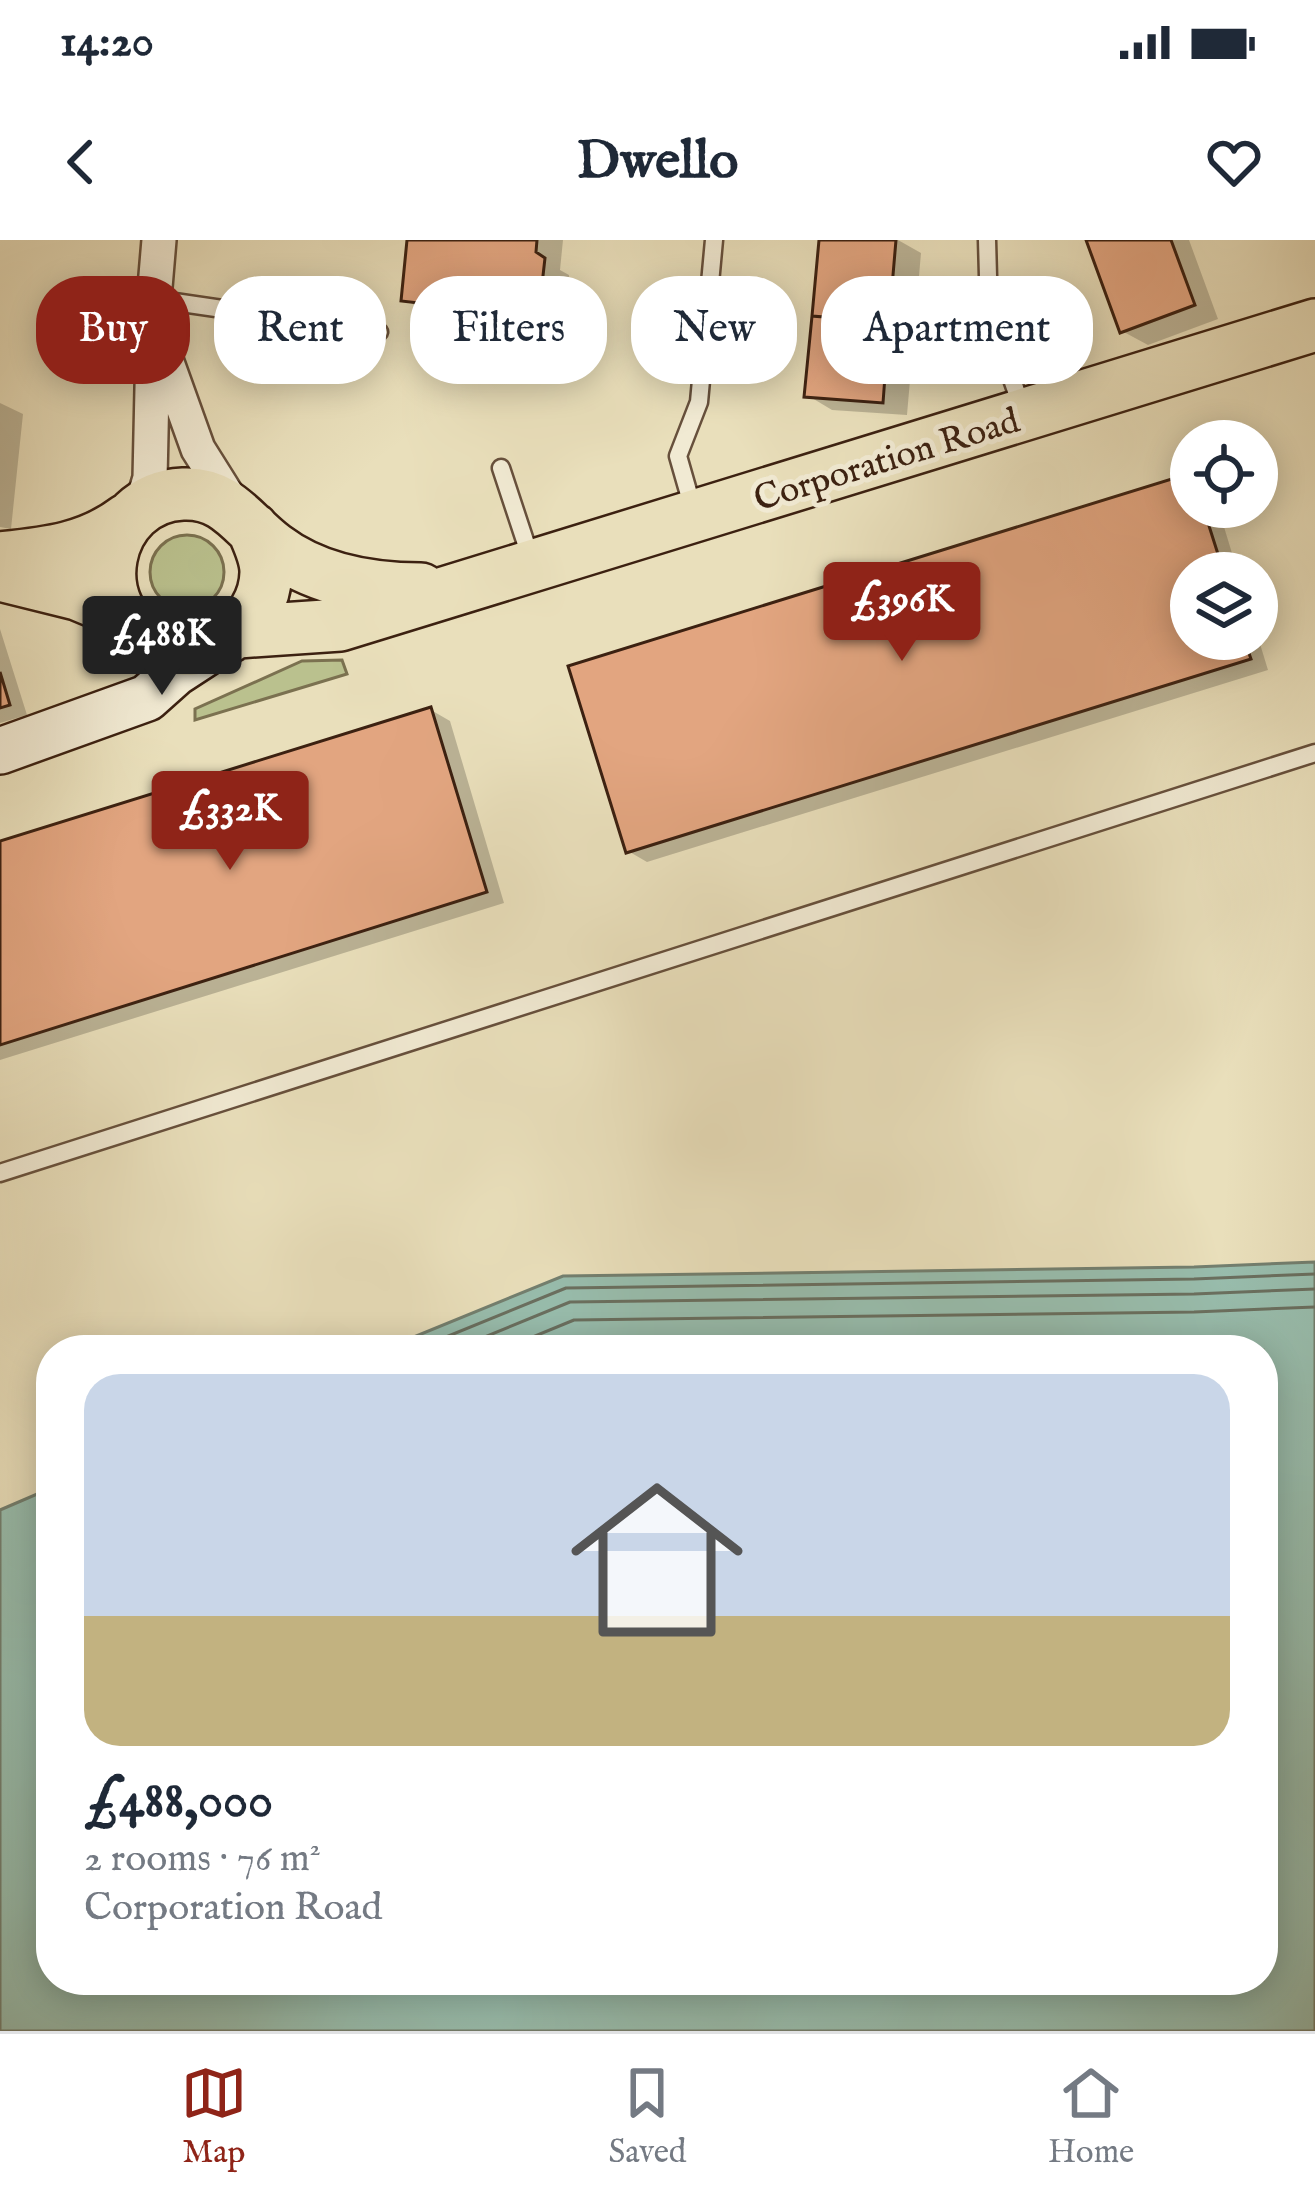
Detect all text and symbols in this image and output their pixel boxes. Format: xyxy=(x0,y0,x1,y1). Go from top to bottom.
text: 14:20 xyxy=(60,14,154,71)
text: Dwello xyxy=(577,128,738,197)
icon: back xyxy=(48,129,114,195)
icon: heart xyxy=(1201,129,1267,195)
chip: Buy xyxy=(36,276,190,384)
chip: Rent xyxy=(214,276,386,384)
chip: Filters xyxy=(410,276,607,384)
chip: New xyxy=(631,276,797,384)
chip: Apartment xyxy=(821,276,1093,384)
street label: Corporation Road xyxy=(749,398,1026,523)
map controls xyxy=(1170,420,1278,660)
button: locate xyxy=(1170,420,1278,528)
button: layers xyxy=(1170,552,1278,660)
pin: £396K xyxy=(818,562,986,664)
text: £396K xyxy=(850,576,954,625)
pin: £488K xyxy=(78,596,246,698)
text: £488K xyxy=(110,610,214,659)
pin: £332K xyxy=(146,771,314,873)
text: £332K xyxy=(179,785,281,834)
icon: home xyxy=(549,1452,765,1668)
text: £488,000 xyxy=(84,1770,273,1835)
text: 2 rooms · 76 m² xyxy=(84,1835,321,1884)
text: Corporation Road xyxy=(84,1884,382,1933)
tab: Map xyxy=(181,2060,247,2174)
tab: Saved xyxy=(608,2060,686,2174)
tab: Home xyxy=(1048,2060,1134,2174)

